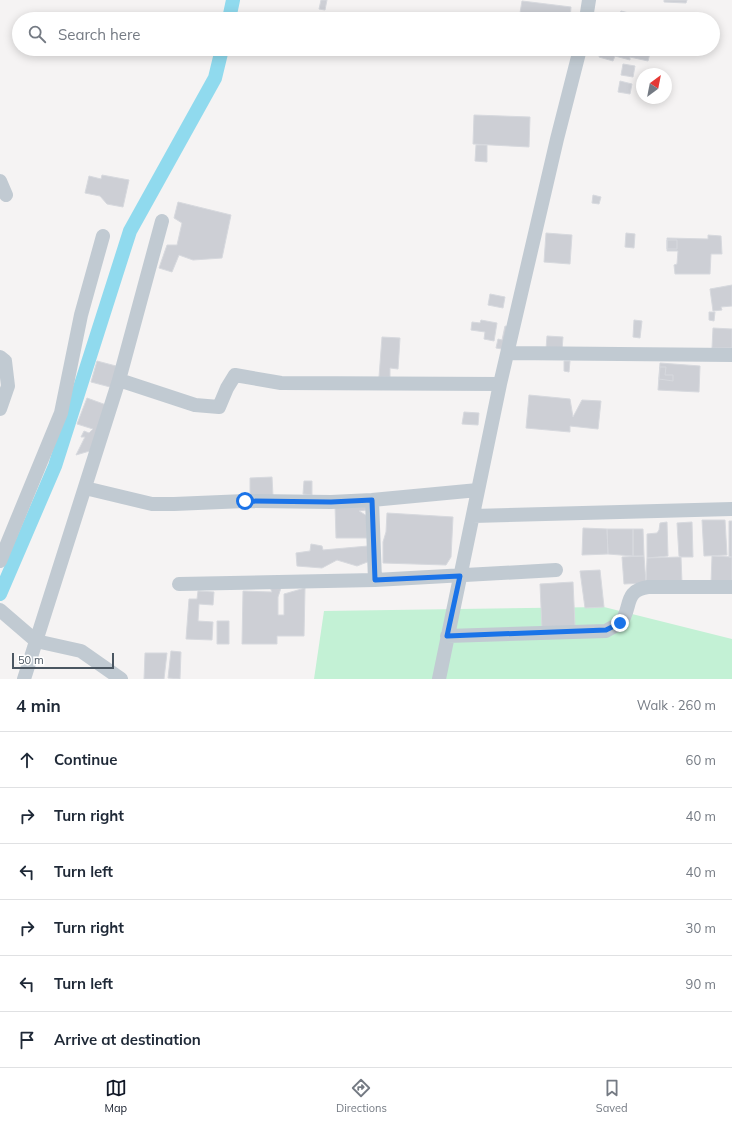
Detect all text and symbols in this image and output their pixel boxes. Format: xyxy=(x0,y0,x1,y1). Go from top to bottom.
search box xyxy=(12,12,720,56)
icon: search xyxy=(26,23,48,45)
text: Search here xyxy=(58,25,140,44)
north arrow xyxy=(636,68,672,104)
route start xyxy=(236,492,254,510)
route end xyxy=(611,614,629,632)
scale bar xyxy=(12,651,114,670)
text: 50 m xyxy=(18,653,44,667)
text: 4 min xyxy=(16,695,61,716)
text: Walk · 260 m xyxy=(637,697,716,713)
icon: ahead xyxy=(16,749,38,771)
text: Continue xyxy=(54,750,117,769)
text: 60 m xyxy=(686,752,716,768)
icon: right xyxy=(16,805,38,827)
text: Turn right xyxy=(54,806,124,825)
text: 40 m xyxy=(686,808,716,824)
icon: left xyxy=(16,861,38,883)
text: Turn left xyxy=(54,862,113,881)
text: 40 m xyxy=(686,864,716,880)
icon: right xyxy=(16,917,38,939)
text: Turn right xyxy=(54,918,124,937)
text: 30 m xyxy=(686,920,716,936)
icon: left xyxy=(16,973,38,995)
text: Turn left xyxy=(54,974,113,993)
text: 90 m xyxy=(686,976,716,992)
icon: arrive xyxy=(16,1029,38,1051)
text: Arrive at destination xyxy=(54,1030,201,1049)
tab: Map xyxy=(104,1077,127,1115)
tab: Directions xyxy=(336,1077,387,1115)
tab: Saved xyxy=(596,1077,628,1115)

